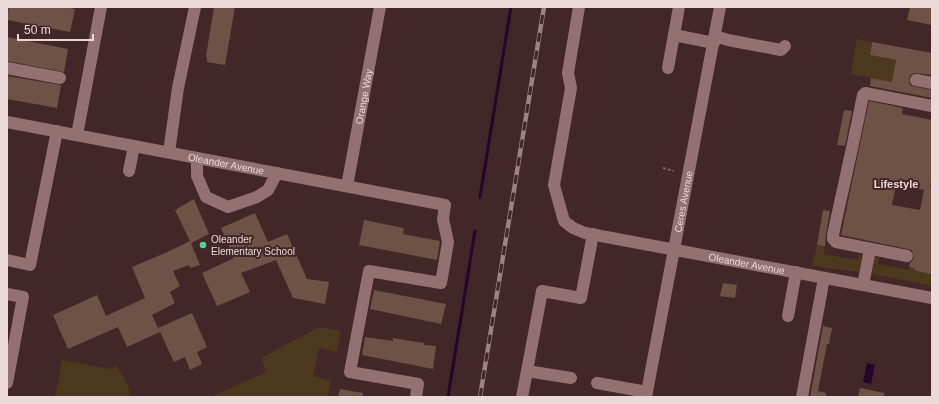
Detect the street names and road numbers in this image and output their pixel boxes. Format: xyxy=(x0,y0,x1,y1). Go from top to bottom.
street label: Orange Way xyxy=(353,68,374,125)
street label: Oleander Avenue xyxy=(187,151,265,176)
street label: Ceres Avenue xyxy=(672,169,694,233)
street label: Oleander Avenue xyxy=(708,251,786,276)

